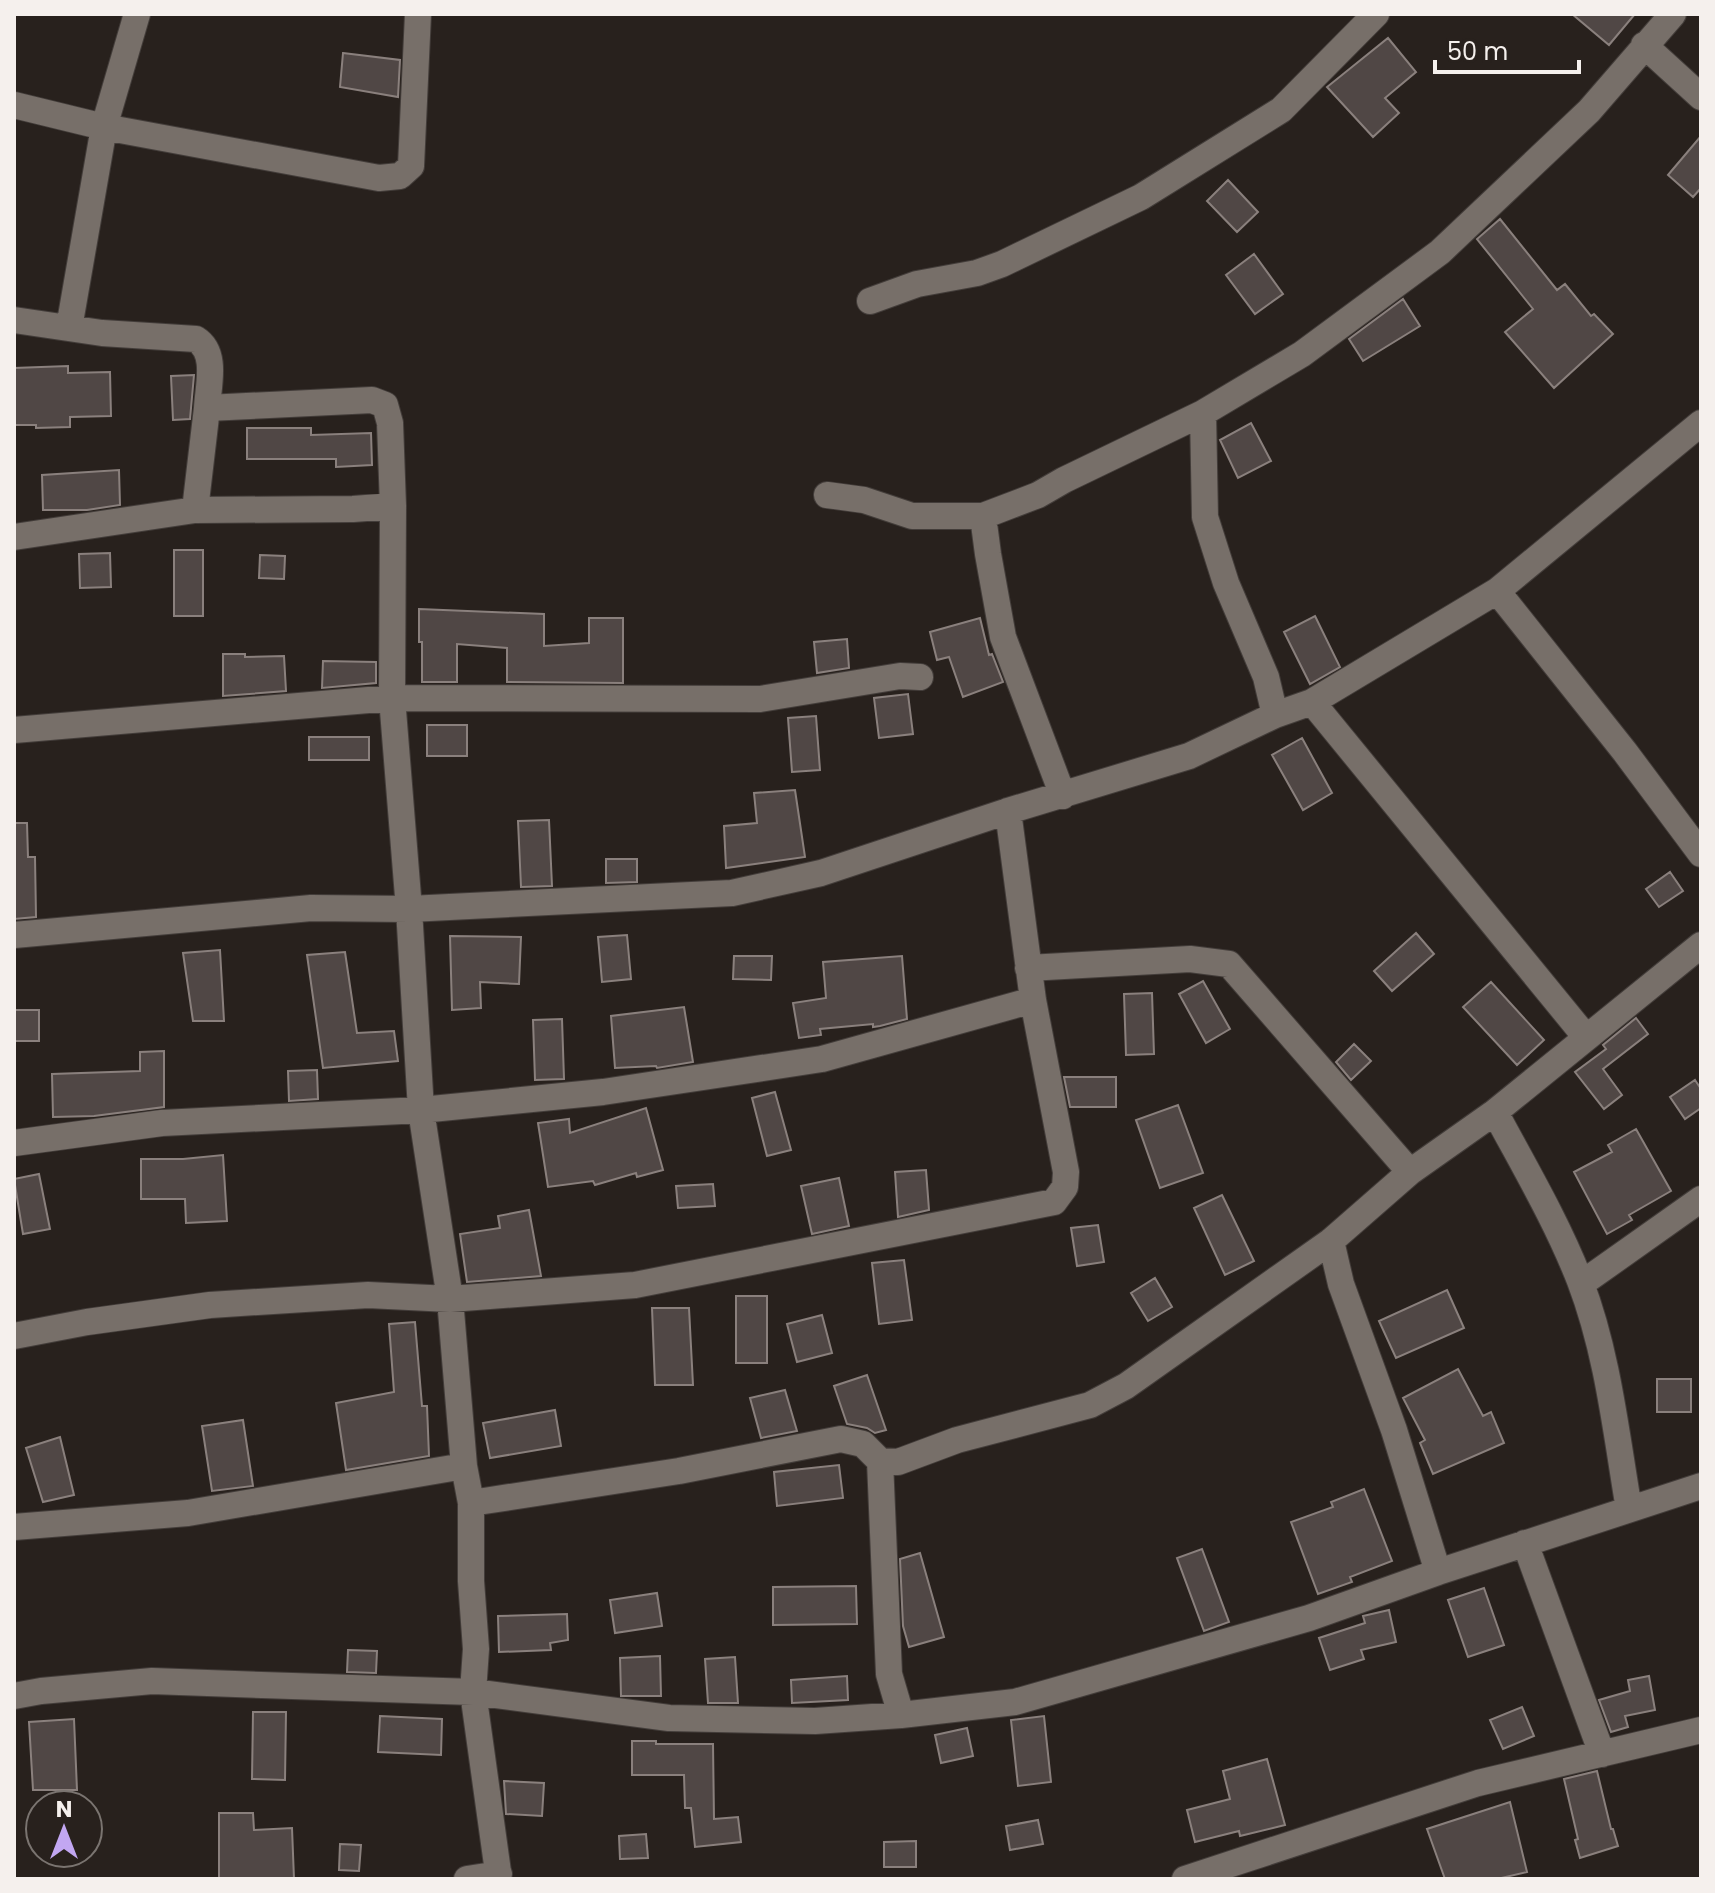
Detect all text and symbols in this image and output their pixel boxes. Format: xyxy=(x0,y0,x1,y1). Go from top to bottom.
scale bar xyxy=(1435,24,1579,74)
text: 50 m xyxy=(1447,35,1508,68)
north arrow xyxy=(24,1789,104,1869)
text: N xyxy=(56,1794,72,1825)

